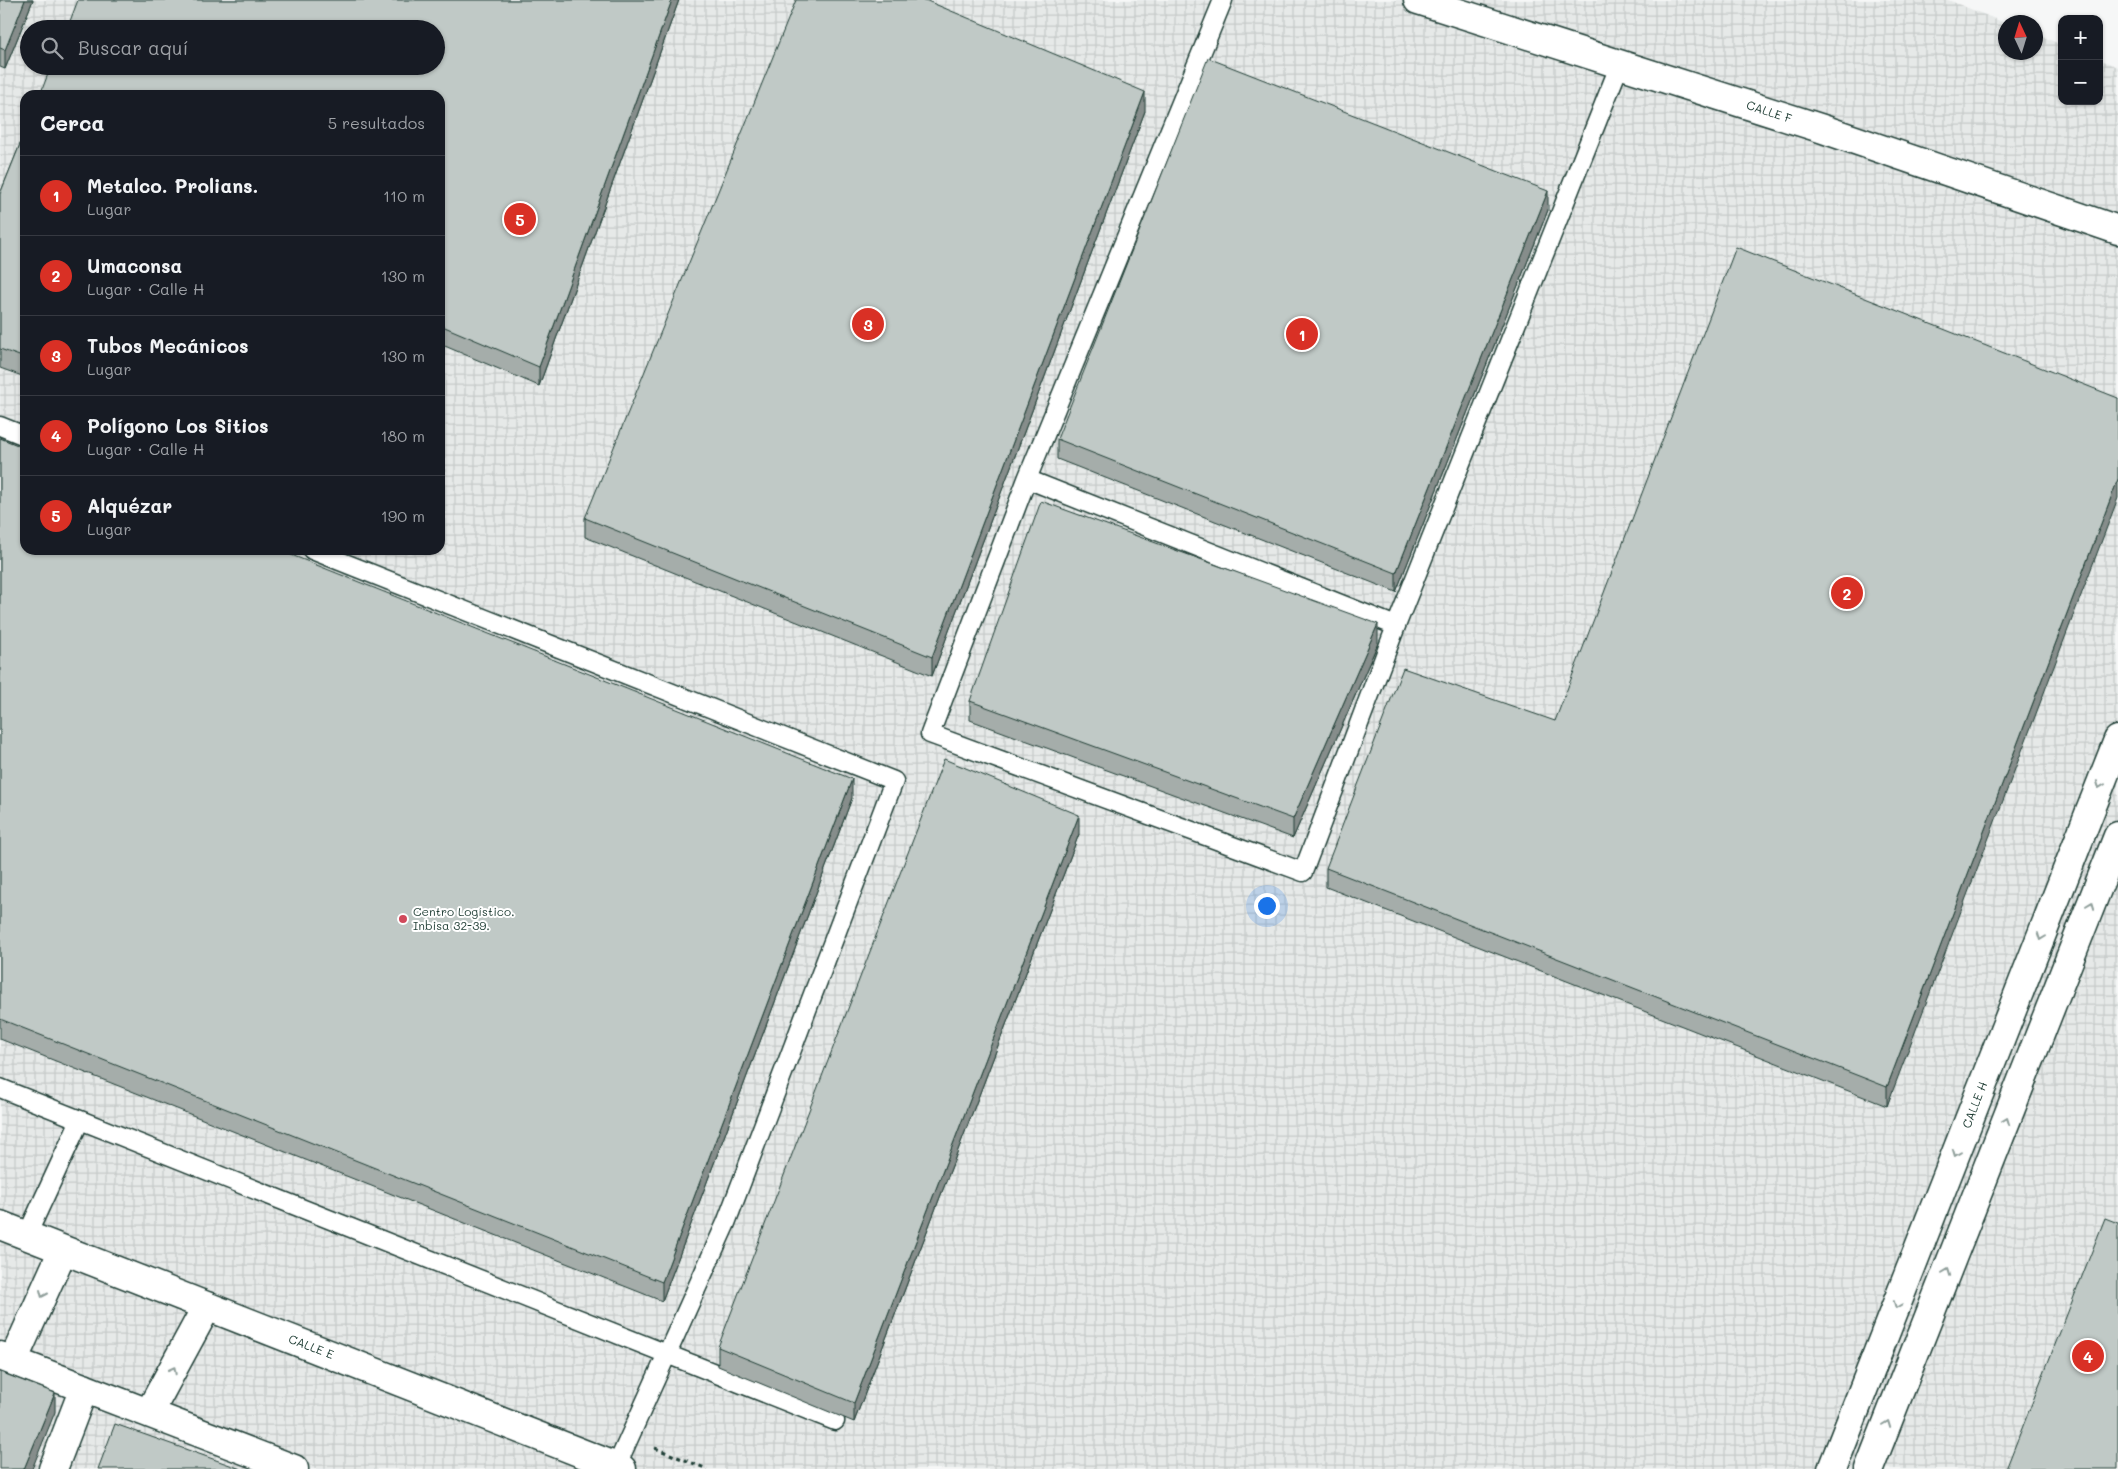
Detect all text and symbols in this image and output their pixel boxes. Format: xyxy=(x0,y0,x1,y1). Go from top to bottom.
north arrow xyxy=(1998,15,2043,60)
map controls xyxy=(2058,15,2103,105)
button: + xyxy=(2058,15,2103,60)
search box xyxy=(20,20,445,75)
icon: search xyxy=(38,34,66,62)
text: Buscar aquí xyxy=(78,35,188,60)
button: − xyxy=(2058,60,2103,105)
street label: CALLE F xyxy=(1745,96,1794,126)
text: Cerca xyxy=(40,109,105,136)
text: 5 resultados xyxy=(328,112,425,133)
text: Metalco. Prolians. xyxy=(87,173,258,198)
text: 1 xyxy=(52,185,60,206)
text: 110 m xyxy=(383,185,425,206)
text: Lugar xyxy=(87,198,131,219)
pin: 5 xyxy=(504,200,536,238)
text: Umaconsa xyxy=(87,253,182,278)
text: 2 xyxy=(52,265,60,286)
text: 130 m xyxy=(381,265,425,286)
text: Lugar · Calle H xyxy=(87,278,205,299)
pin: 3 xyxy=(852,305,884,343)
pin: 1 xyxy=(1286,315,1318,353)
text: Tubos Mecánicos xyxy=(87,333,249,358)
text: 3 xyxy=(51,345,61,366)
text: 130 m xyxy=(381,345,425,366)
text: Lugar xyxy=(87,358,131,379)
text: Polígono Los Sitios xyxy=(87,413,269,438)
text: 4 xyxy=(51,425,61,446)
text: 180 m xyxy=(380,425,425,446)
text: Lugar · Calle H xyxy=(87,438,205,459)
text: Alquézar xyxy=(87,493,172,518)
text: 5 xyxy=(51,505,61,526)
text: 190 m xyxy=(381,505,425,526)
text: Lugar xyxy=(87,518,131,539)
pin: 2 xyxy=(1831,574,1863,612)
one-way arrow xyxy=(2096,781,2106,789)
your location xyxy=(1254,893,1280,919)
one-way arrow xyxy=(2085,901,2095,910)
place label: Centro Logístico. Inbisa 32-39. xyxy=(413,903,515,933)
marker: Centro Logístico. Inbisa 32-39. xyxy=(397,913,409,925)
one-way arrow xyxy=(2037,932,2047,941)
street label: CALLE H xyxy=(1958,1079,1990,1130)
one-way arrow xyxy=(2000,1117,2010,1126)
one-way arrow xyxy=(1952,1148,1962,1157)
one-way arrow xyxy=(1941,1269,1951,1277)
one-way arrow xyxy=(39,1289,50,1298)
one-way arrow xyxy=(1893,1300,1903,1309)
street label: CALLE E xyxy=(287,1330,336,1362)
pin: 4 xyxy=(2072,1337,2104,1375)
one-way arrow xyxy=(166,1366,176,1375)
one-way arrow xyxy=(1881,1420,1891,1428)

